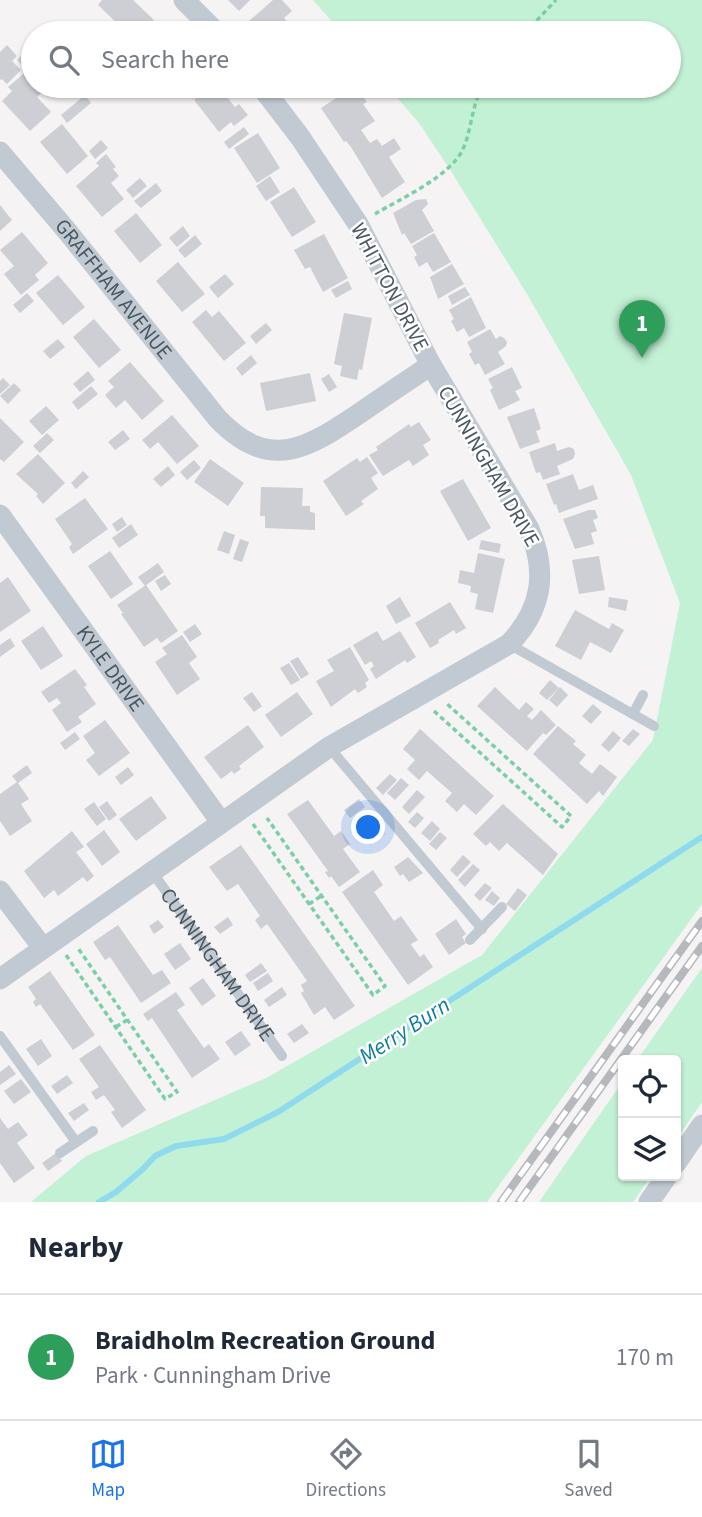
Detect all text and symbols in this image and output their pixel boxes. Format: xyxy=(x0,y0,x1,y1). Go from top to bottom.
search box xyxy=(21,21,681,98)
icon: search xyxy=(45,41,83,79)
text: Search here xyxy=(101,41,229,78)
street label: GRAFFHAM AVENUE xyxy=(48,212,179,366)
street label: WHITTON DRIVE xyxy=(343,217,437,357)
pin: 1 xyxy=(619,300,665,358)
street label: CUNNINGHAM DRIVE xyxy=(431,380,547,552)
street label: KYLE DRIVE xyxy=(69,619,152,718)
your location xyxy=(351,810,385,844)
street label: CUNNINGHAM DRIVE xyxy=(153,882,282,1047)
water label: Merry Burn xyxy=(352,989,456,1072)
map controls xyxy=(618,1055,681,1181)
button: locate xyxy=(618,1055,681,1118)
button: layers xyxy=(618,1118,681,1181)
text: Nearby xyxy=(28,1226,123,1269)
text: Braidholm Recreation Ground xyxy=(95,1322,435,1359)
text: 1 xyxy=(45,1341,57,1374)
text: 170 m xyxy=(616,1341,674,1374)
text: Park · Cunningham Drive xyxy=(95,1359,331,1392)
tab: Map xyxy=(89,1435,127,1504)
tab: Directions xyxy=(306,1435,386,1504)
tab: Saved xyxy=(564,1435,613,1504)

